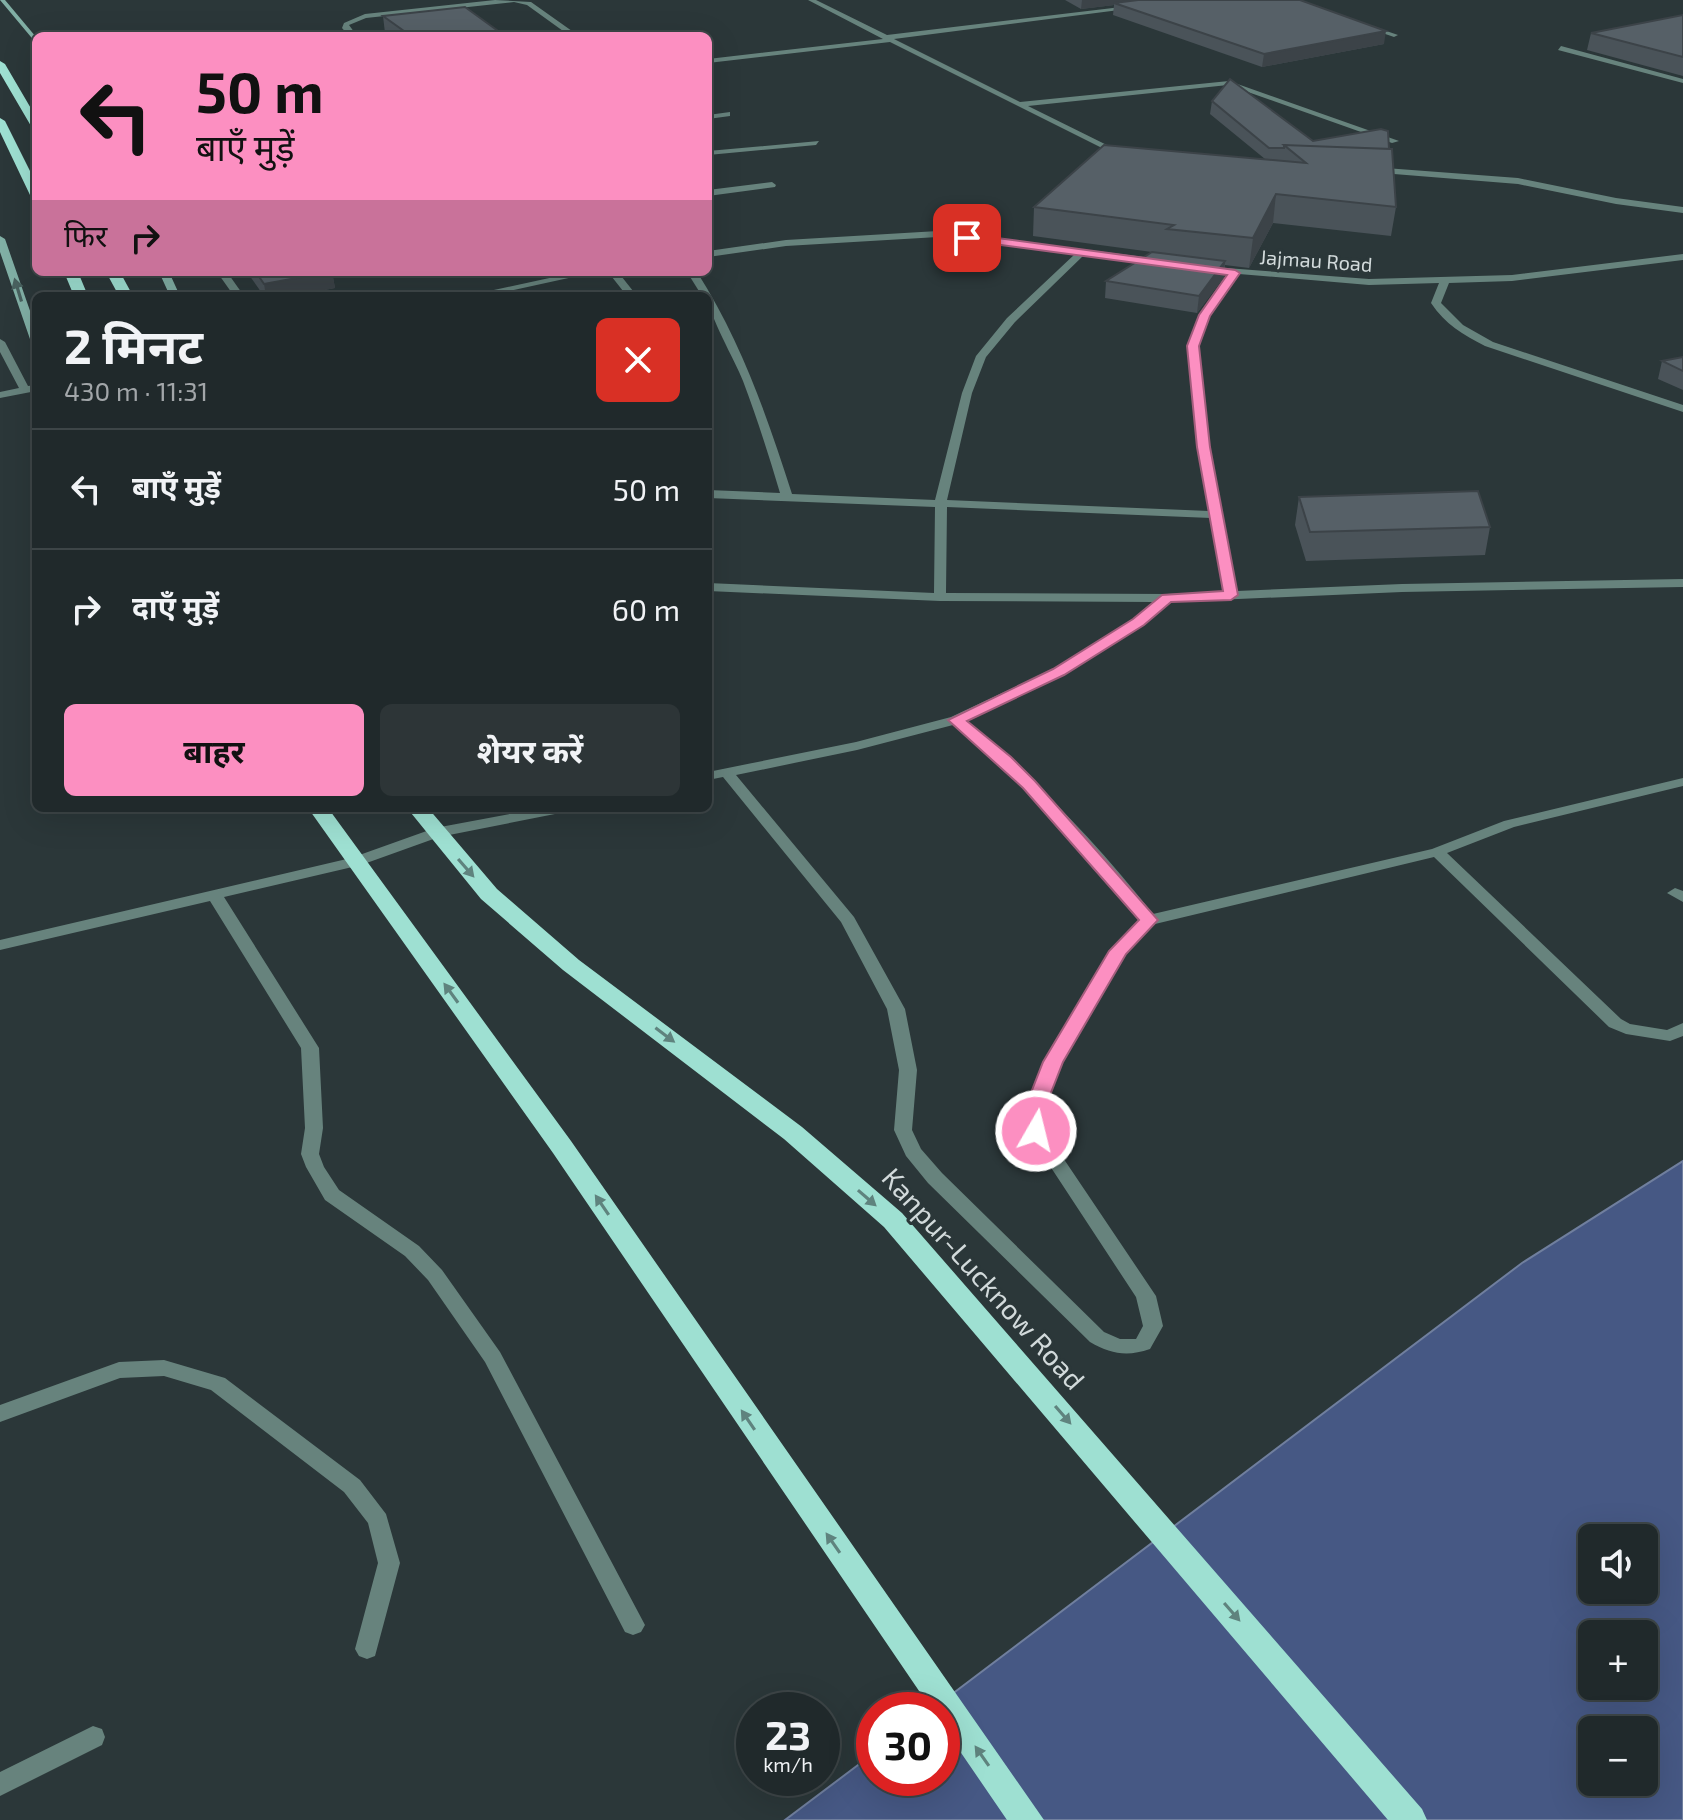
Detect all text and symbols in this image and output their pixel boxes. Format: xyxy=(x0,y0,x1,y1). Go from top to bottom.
text: 50 m xyxy=(196,57,324,124)
icon: left xyxy=(64,64,168,168)
text: बाएँ मुड़ें xyxy=(196,125,295,168)
pin xyxy=(933,204,1001,272)
icon: right xyxy=(123,216,167,260)
icon: arrive xyxy=(945,216,989,260)
text: फिर xyxy=(64,217,107,253)
street label: Jajmau Road xyxy=(1259,244,1373,276)
one-way arrow xyxy=(11,278,24,302)
text: 2 मिनट xyxy=(64,316,203,374)
button: close xyxy=(596,318,680,402)
text: 430 m · 11:31 xyxy=(64,375,208,406)
icon: left xyxy=(64,467,108,511)
text: बाएँ मुड़ें xyxy=(132,468,221,504)
text: 50 m xyxy=(613,471,680,507)
icon: right xyxy=(64,587,108,631)
text: दाएँ मुड़ें xyxy=(132,588,219,624)
text: 60 m xyxy=(612,591,680,627)
button: बाहर xyxy=(64,704,364,796)
button: शेयर करें xyxy=(380,704,680,796)
one-way arrow xyxy=(457,858,474,878)
one-way arrow xyxy=(444,983,459,1004)
one-way arrow xyxy=(654,1027,675,1043)
position arrow xyxy=(994,1089,1078,1173)
street label: Kanpur-Lucknow Road xyxy=(876,1160,1092,1396)
one-way arrow xyxy=(857,1189,877,1206)
one-way arrow xyxy=(594,1195,609,1216)
one-way arrow xyxy=(1054,1404,1071,1424)
one-way arrow xyxy=(741,1409,756,1431)
map controls xyxy=(1578,1524,1658,1796)
button: sound xyxy=(1578,1524,1658,1604)
one-way arrow xyxy=(826,1533,841,1554)
one-way arrow xyxy=(1223,1602,1240,1622)
button: + xyxy=(1578,1620,1658,1700)
speed limit sign: 30 xyxy=(856,1692,960,1796)
text: 23 xyxy=(765,1710,811,1758)
button: − xyxy=(1578,1716,1658,1796)
one-way arrow xyxy=(975,1746,990,1767)
text: km/h xyxy=(763,1752,813,1776)

